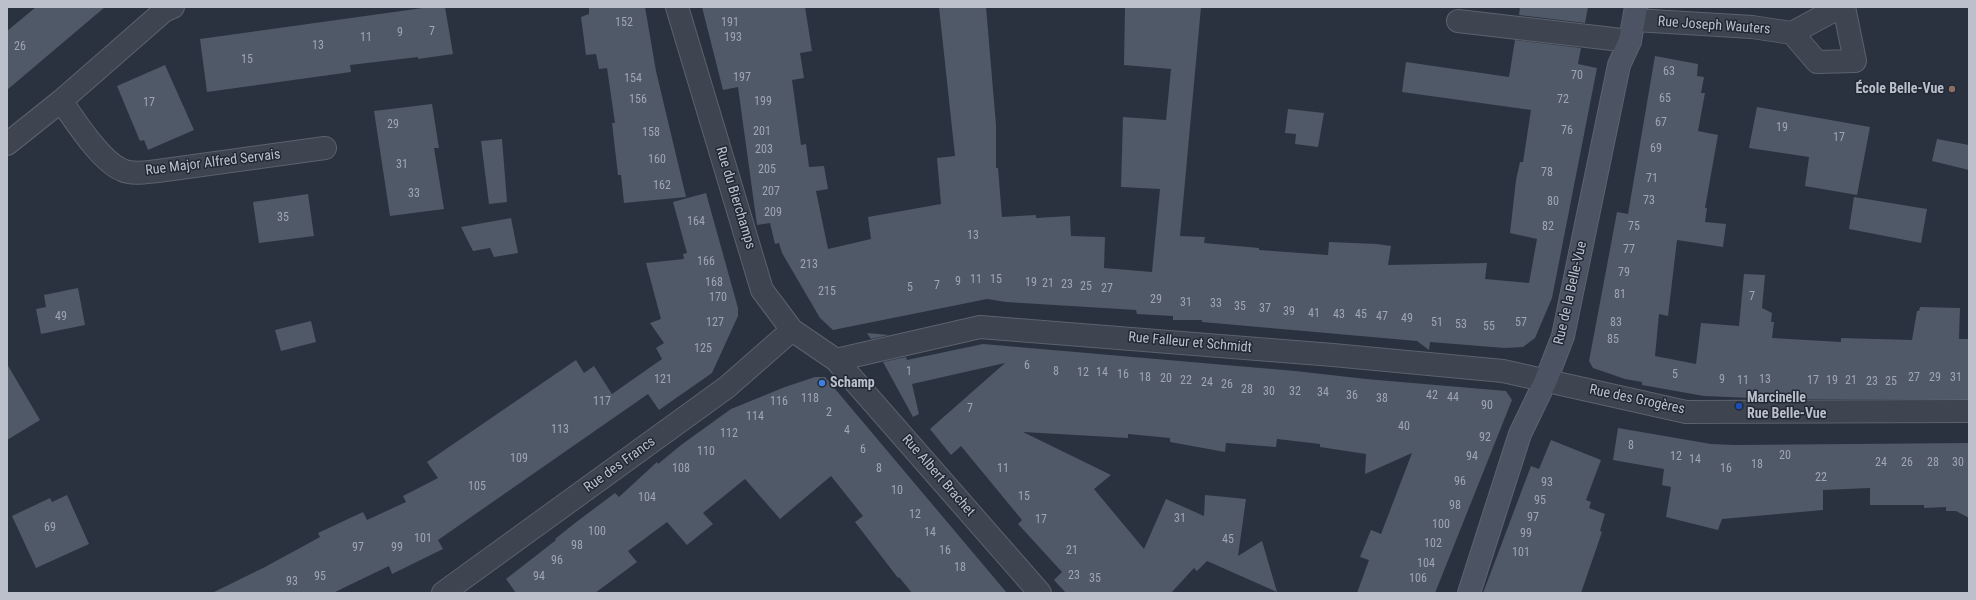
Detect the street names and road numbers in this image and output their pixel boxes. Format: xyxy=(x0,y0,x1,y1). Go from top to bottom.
street label: Rue Joseph Wauters xyxy=(1657,14,1771,38)
street label: Rue du Bierchamps xyxy=(711,145,759,251)
street label: Rue Major Alfred Servais xyxy=(145,146,281,180)
street label: Rue de la Belle-Vue xyxy=(1551,240,1591,346)
street label: Rue Falleur et Schmidt xyxy=(1128,329,1252,357)
street label: Rue des Grogères xyxy=(1588,382,1686,418)
street label: Rue Albert Brachet xyxy=(898,432,978,520)
street label: Rue des Francs xyxy=(581,434,659,496)

